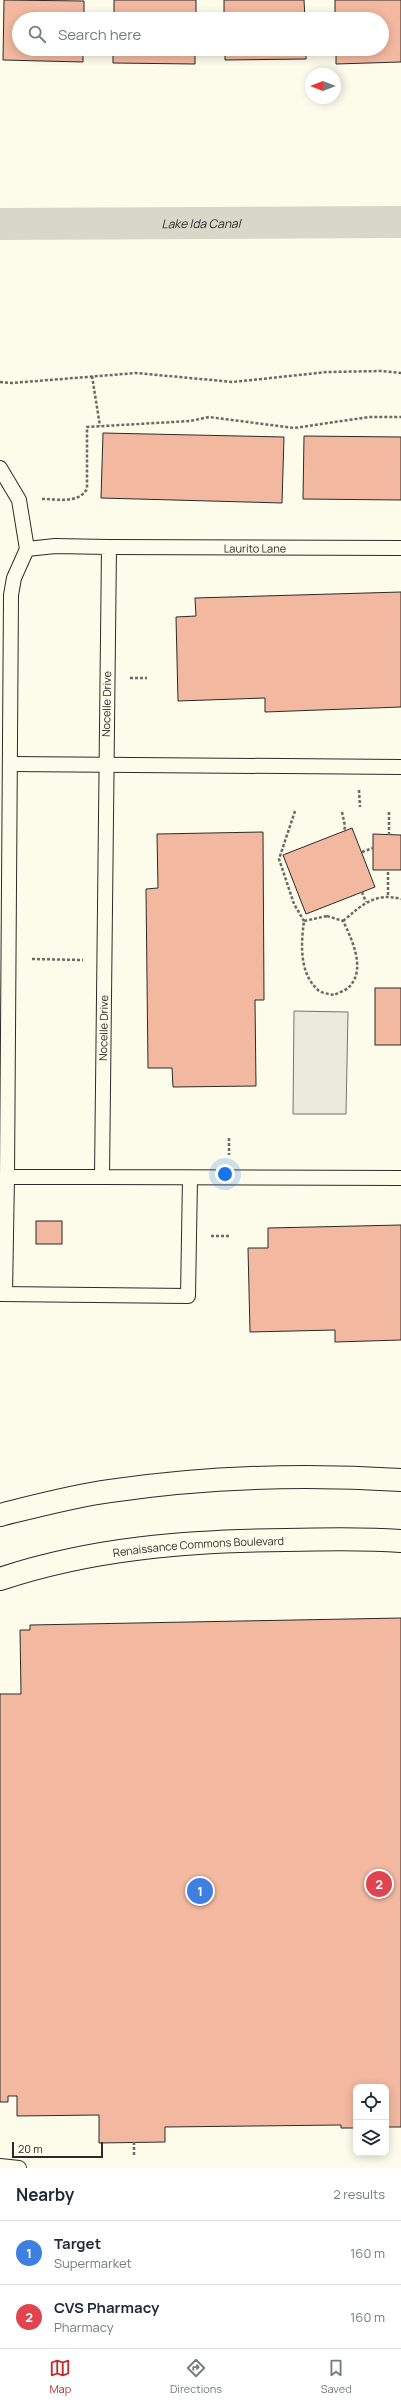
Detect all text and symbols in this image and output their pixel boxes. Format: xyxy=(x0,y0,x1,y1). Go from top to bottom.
search box xyxy=(12,12,389,56)
icon: search xyxy=(26,23,48,45)
text: Search here xyxy=(58,24,141,45)
north arrow xyxy=(305,68,341,104)
water label: Lake Ida Canal xyxy=(161,214,243,232)
street label: Laurito Lane xyxy=(224,540,287,555)
street label: Nocelle Drive xyxy=(98,670,114,737)
street label: Nocelle Drive xyxy=(95,994,111,1061)
your location xyxy=(215,1164,235,1184)
street label: Renaissance Commons Boulevard xyxy=(112,1533,284,1560)
pin: 2 xyxy=(366,1869,392,1899)
pin: 1 xyxy=(187,1876,213,1906)
map controls xyxy=(353,2084,389,2156)
button: locate xyxy=(353,2084,389,2120)
button: layers xyxy=(353,2120,389,2156)
scale bar xyxy=(12,2140,103,2159)
text: 20 m xyxy=(18,2141,43,2156)
text: Nearby xyxy=(16,2183,74,2206)
text: 2 results xyxy=(333,2185,385,2203)
text: Target xyxy=(54,2233,101,2254)
text: 1 xyxy=(26,2244,32,2262)
text: 160 m xyxy=(350,2244,385,2262)
text: Supermarket xyxy=(54,2254,132,2272)
text: CVS Pharmacy xyxy=(54,2297,159,2318)
text: 2 xyxy=(25,2308,33,2326)
text: 160 m xyxy=(350,2308,385,2326)
text: Pharmacy xyxy=(54,2318,114,2336)
tab: Map xyxy=(49,2357,71,2396)
tab: Directions xyxy=(170,2357,222,2396)
tab: Saved xyxy=(321,2357,352,2396)

